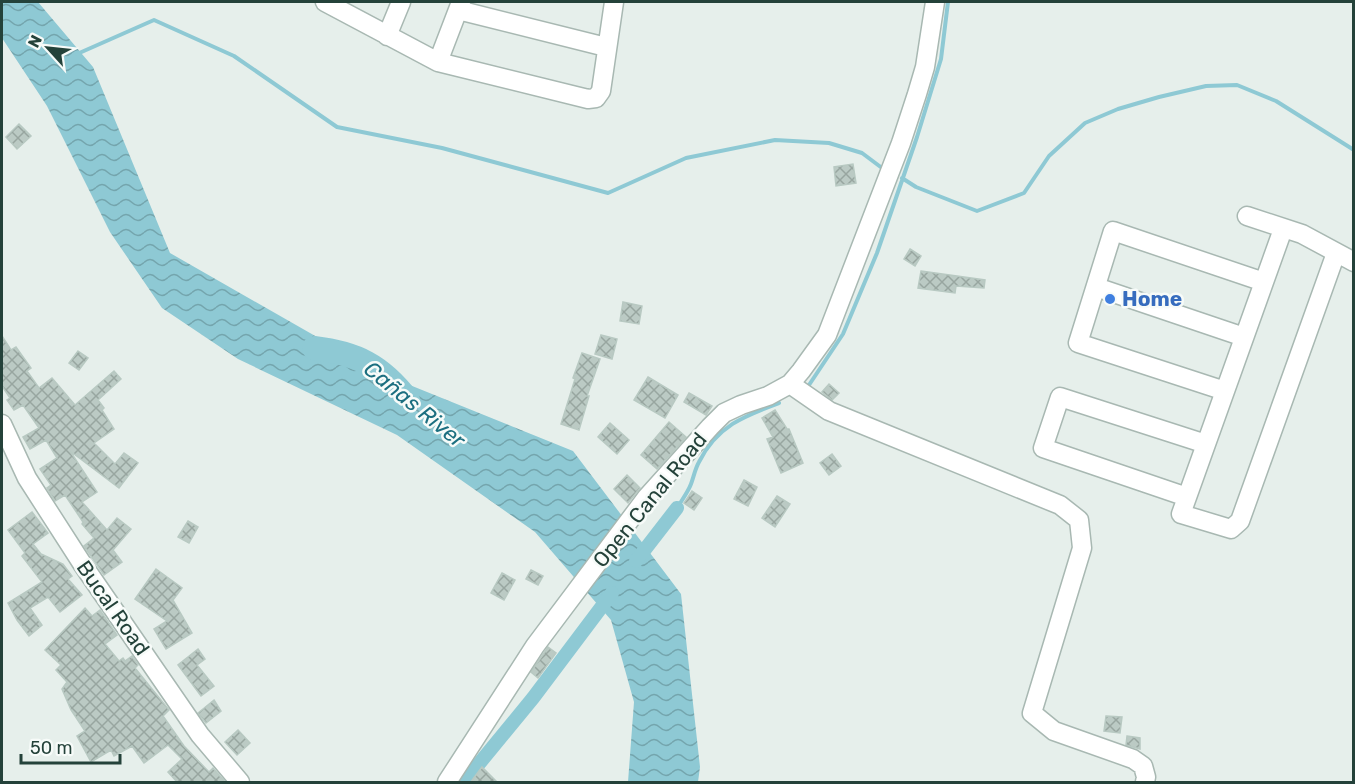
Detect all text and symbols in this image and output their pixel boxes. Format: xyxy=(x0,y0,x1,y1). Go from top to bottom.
north arrow xyxy=(18,18,78,78)
text: N xyxy=(24,32,46,51)
place label: Home xyxy=(1122,286,1182,311)
marker: Home xyxy=(1103,292,1117,306)
water label: Cañas River xyxy=(359,355,472,454)
street label: Open Canal Road xyxy=(588,427,712,572)
street label: Bucal Road xyxy=(72,556,155,660)
scale bar xyxy=(21,727,120,765)
text: 50 m xyxy=(30,737,73,759)

